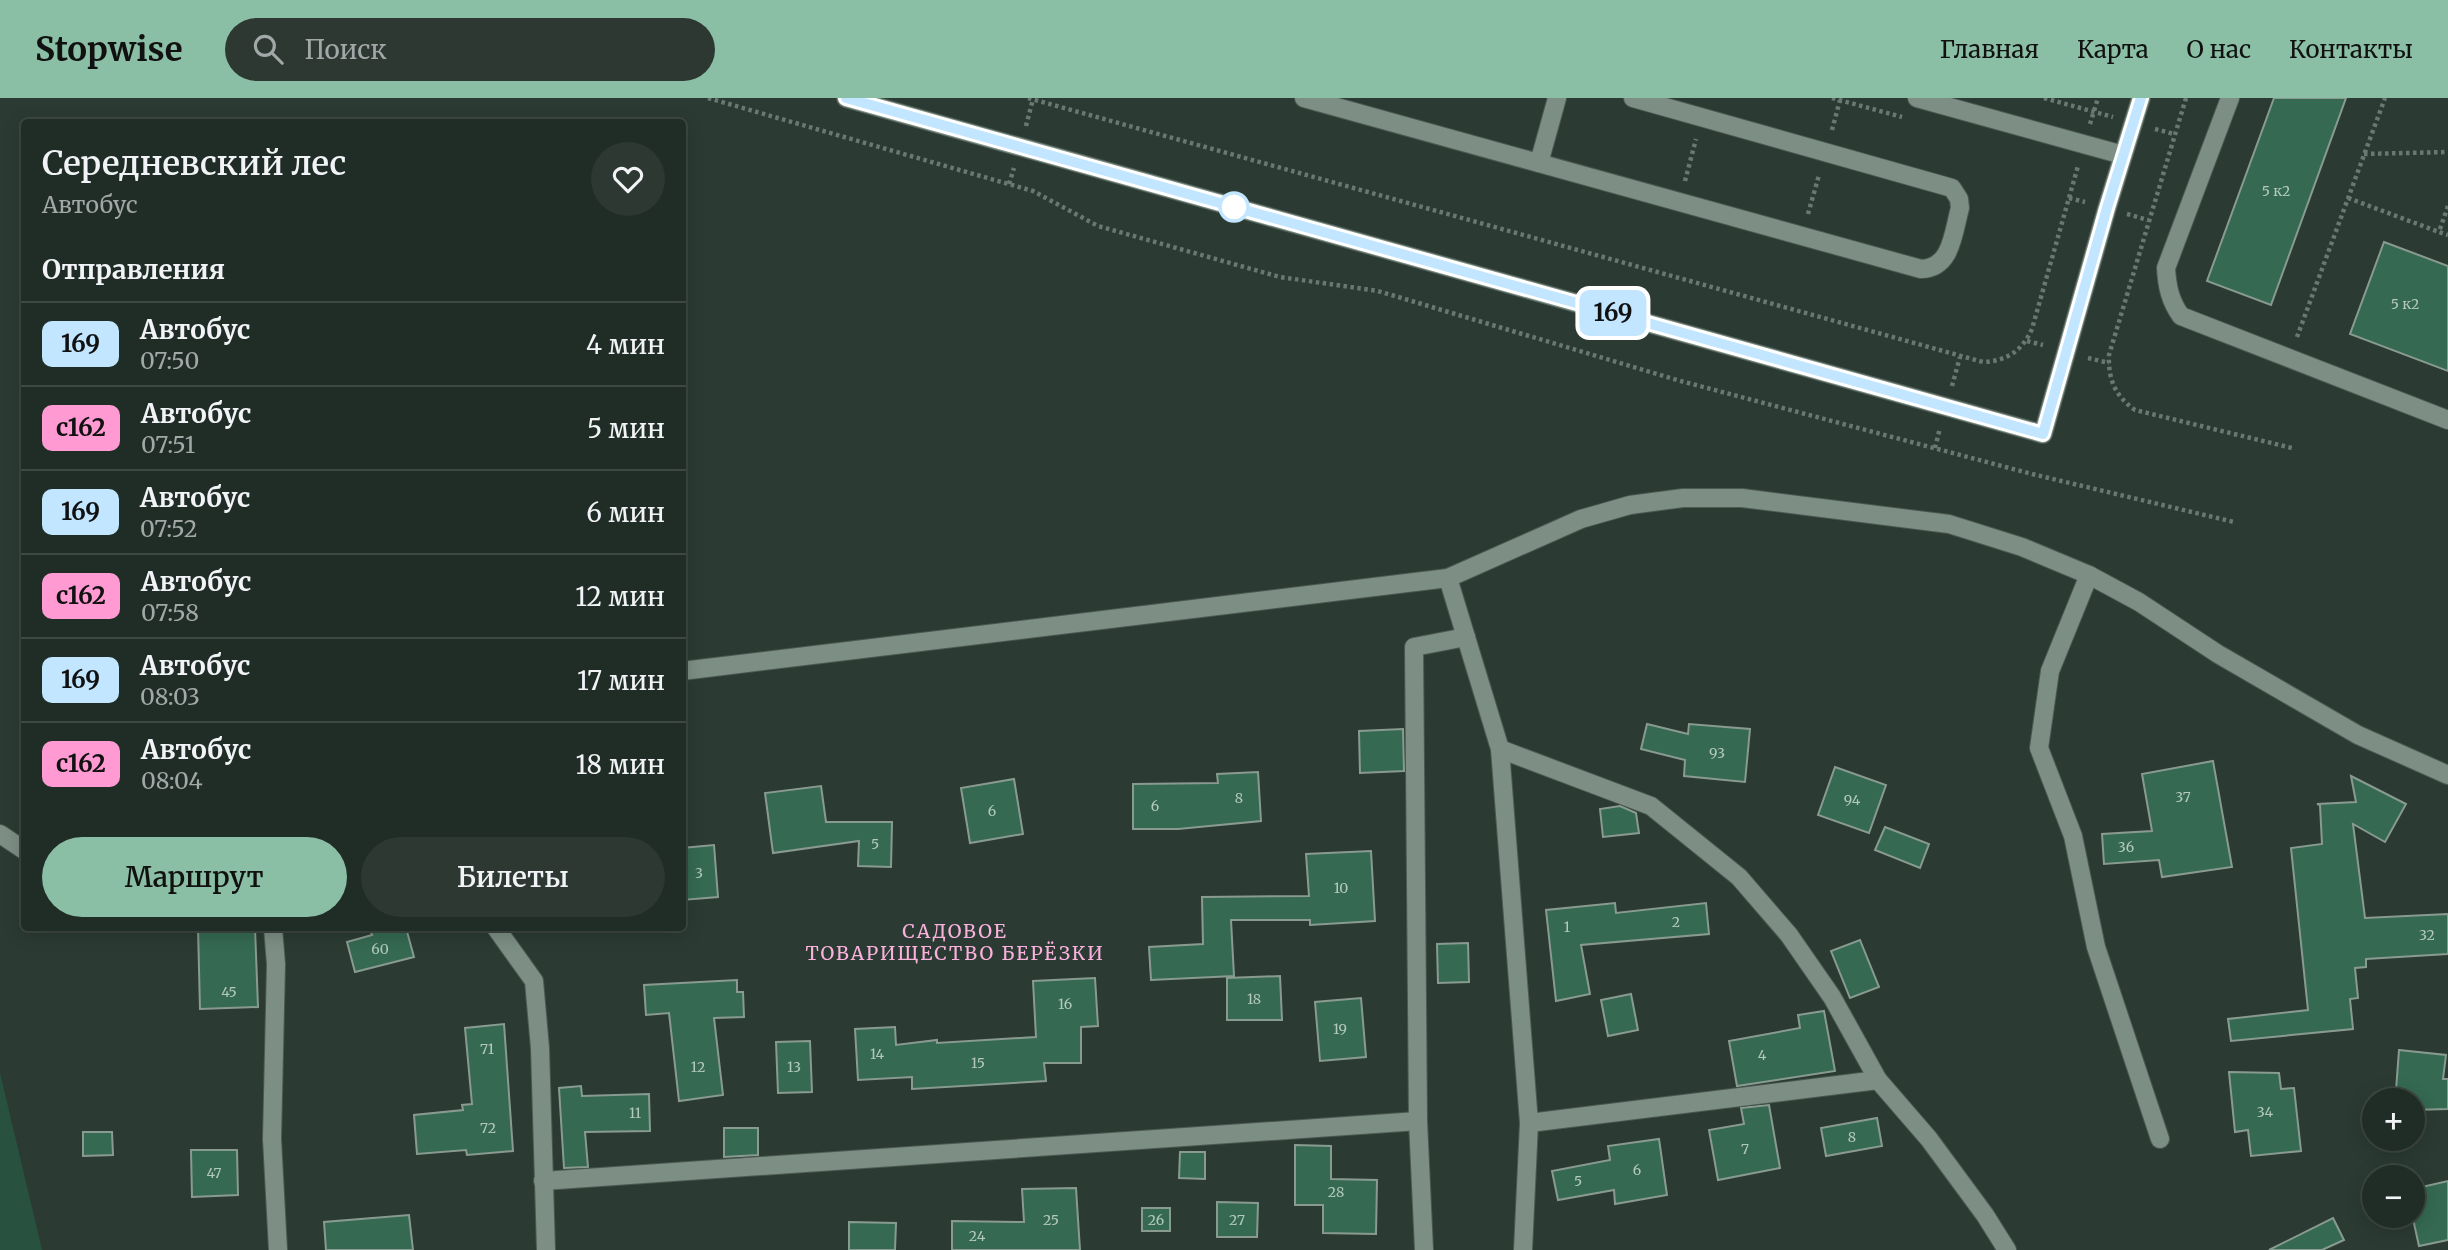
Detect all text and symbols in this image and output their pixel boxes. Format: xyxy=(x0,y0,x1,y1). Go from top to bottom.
search box xyxy=(225,18,715,81)
text: Stopwise xyxy=(35,29,183,70)
icon: search xyxy=(249,30,287,68)
text: Поиск xyxy=(305,33,387,66)
text: Главная xyxy=(1940,34,2039,65)
text: Карта xyxy=(2077,34,2149,65)
text: О нас xyxy=(2187,34,2251,65)
text: Контакты xyxy=(2289,34,2413,65)
button: heart xyxy=(591,142,665,216)
text: Середневский лес xyxy=(42,143,346,184)
house number: 5 к2 xyxy=(2262,182,2290,200)
text: Автобус xyxy=(42,190,138,219)
unlabelled marker xyxy=(1219,192,1249,222)
text: Отправления xyxy=(42,253,225,286)
line badge: 169 xyxy=(1573,290,1653,336)
house number: 5 к2 xyxy=(2391,295,2419,313)
text: 169 xyxy=(1593,297,1633,328)
text: Автобус xyxy=(140,313,250,346)
text: 169 xyxy=(61,328,100,359)
text: 4 мин xyxy=(586,328,665,361)
text: 07:50 xyxy=(140,346,199,375)
text: Автобус xyxy=(141,397,251,430)
text: с162 xyxy=(56,412,106,443)
text: 5 мин xyxy=(587,412,665,445)
text: 07:51 xyxy=(141,430,195,459)
text: Автобус xyxy=(140,481,250,514)
text: 169 xyxy=(61,496,100,527)
text: 6 мин xyxy=(586,496,665,529)
text: 07:52 xyxy=(140,514,198,543)
text: Автобус xyxy=(141,565,251,598)
text: с162 xyxy=(56,580,106,611)
text: 12 мин xyxy=(575,580,665,613)
text: 07:58 xyxy=(141,598,199,627)
text: Автобус xyxy=(140,649,250,682)
text: 169 xyxy=(61,664,100,695)
text: 17 мин xyxy=(577,664,665,697)
text: 08:03 xyxy=(140,682,200,711)
text: Автобус xyxy=(141,733,251,766)
house number: 93 xyxy=(1709,744,1725,762)
text: с162 xyxy=(56,748,106,779)
text: 18 мин xyxy=(576,748,665,781)
text: 08:04 xyxy=(141,766,203,795)
house number: 37 xyxy=(2175,788,2191,806)
house number: 8 xyxy=(1235,789,1243,807)
house number: 94 xyxy=(1844,791,1861,809)
house number: 6 xyxy=(1151,797,1159,815)
house number: 6 xyxy=(988,802,996,820)
house number: 5 xyxy=(871,835,879,853)
button: Маршрут xyxy=(42,837,347,917)
button: Билеты xyxy=(361,837,665,917)
house number: 36 xyxy=(2118,838,2134,856)
house number: 3 xyxy=(695,864,703,882)
house number: 10 xyxy=(1334,879,1348,897)
house number: 2 xyxy=(1672,913,1680,931)
house number: 1 xyxy=(1564,918,1570,936)
district label: САДОВОЕ ТОВАРИЩЕСТВО БЕРЁЗКИ xyxy=(805,919,1105,965)
house number: 32 xyxy=(2419,926,2435,944)
house number: 60 xyxy=(371,940,389,958)
house number: 45 xyxy=(221,983,237,1001)
house number: 18 xyxy=(1247,990,1261,1008)
house number: 16 xyxy=(1058,995,1072,1013)
house number: 19 xyxy=(1333,1020,1347,1038)
house number: 71 xyxy=(480,1040,494,1058)
house number: 14 xyxy=(870,1045,884,1063)
house number: 4 xyxy=(1758,1046,1767,1064)
house number: 15 xyxy=(971,1054,985,1072)
house number: 12 xyxy=(691,1058,705,1076)
house number: 13 xyxy=(787,1058,801,1076)
map controls xyxy=(2362,1088,2425,1228)
button: + xyxy=(2362,1088,2425,1151)
house number: 34 xyxy=(2257,1103,2274,1121)
house number: 11 xyxy=(629,1104,641,1122)
house number: 72 xyxy=(480,1119,496,1137)
house number: 8 xyxy=(1848,1128,1856,1146)
house number: 7 xyxy=(1741,1140,1749,1158)
house number: 6 xyxy=(1633,1161,1641,1179)
house number: 47 xyxy=(206,1164,222,1182)
button: − xyxy=(2362,1165,2425,1228)
house number: 5 xyxy=(1574,1172,1582,1190)
house number: 28 xyxy=(1328,1183,1344,1201)
house number: 25 xyxy=(1043,1211,1059,1229)
house number: 26 xyxy=(1148,1211,1164,1229)
house number: 27 xyxy=(1229,1211,1245,1229)
house number: 24 xyxy=(969,1227,986,1245)

